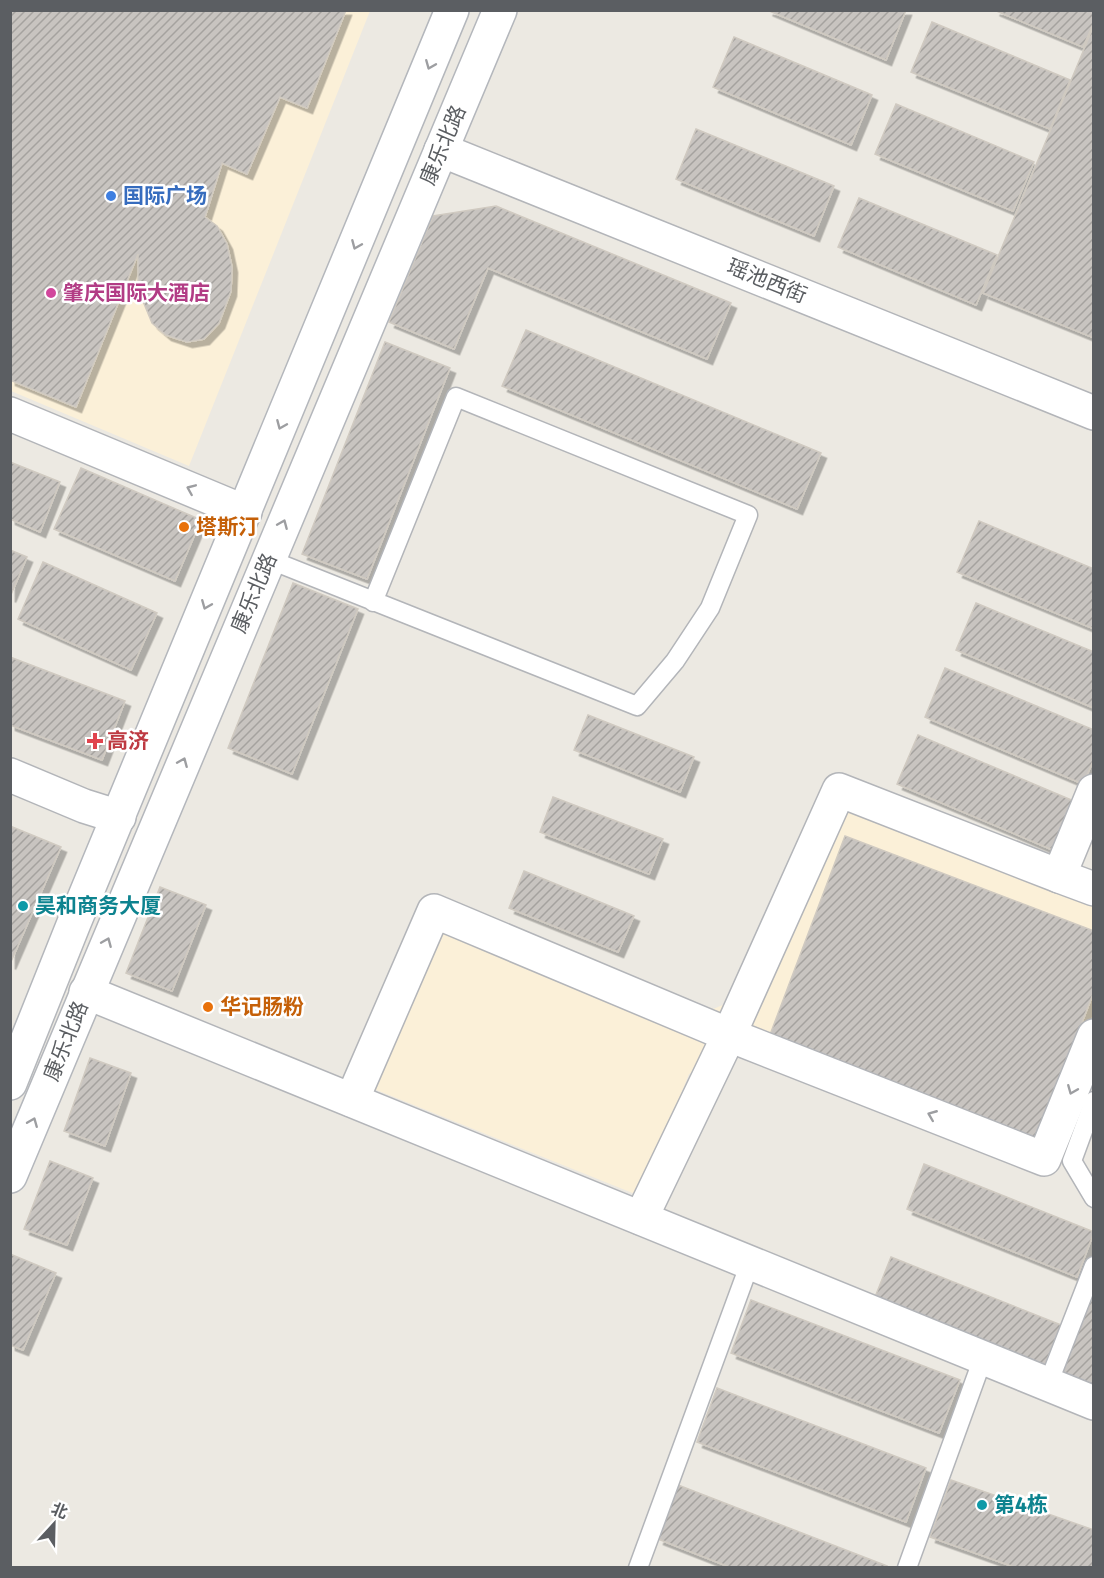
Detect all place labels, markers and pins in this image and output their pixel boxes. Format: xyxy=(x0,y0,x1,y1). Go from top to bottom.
place label: 国际广场 xyxy=(123,183,207,209)
marker: 国际广场 xyxy=(104,189,118,203)
place label: 肇庆国际大酒店 xyxy=(63,280,210,306)
marker: 肇庆国际大酒店 xyxy=(44,286,58,300)
place label: 塔斯汀 xyxy=(196,514,259,540)
marker: 塔斯汀 xyxy=(177,520,191,534)
place label: 高济 xyxy=(107,728,149,754)
marker: 高济 xyxy=(88,734,102,748)
place label: 昊和商务大厦 xyxy=(35,893,161,919)
marker: 昊和商务大厦 xyxy=(16,899,30,913)
place label: 华记肠粉 xyxy=(220,994,304,1020)
marker: 华记肠粉 xyxy=(201,1000,215,1014)
place label: 第4栋 xyxy=(994,1492,1048,1518)
marker: 第4栋 xyxy=(975,1498,989,1512)

